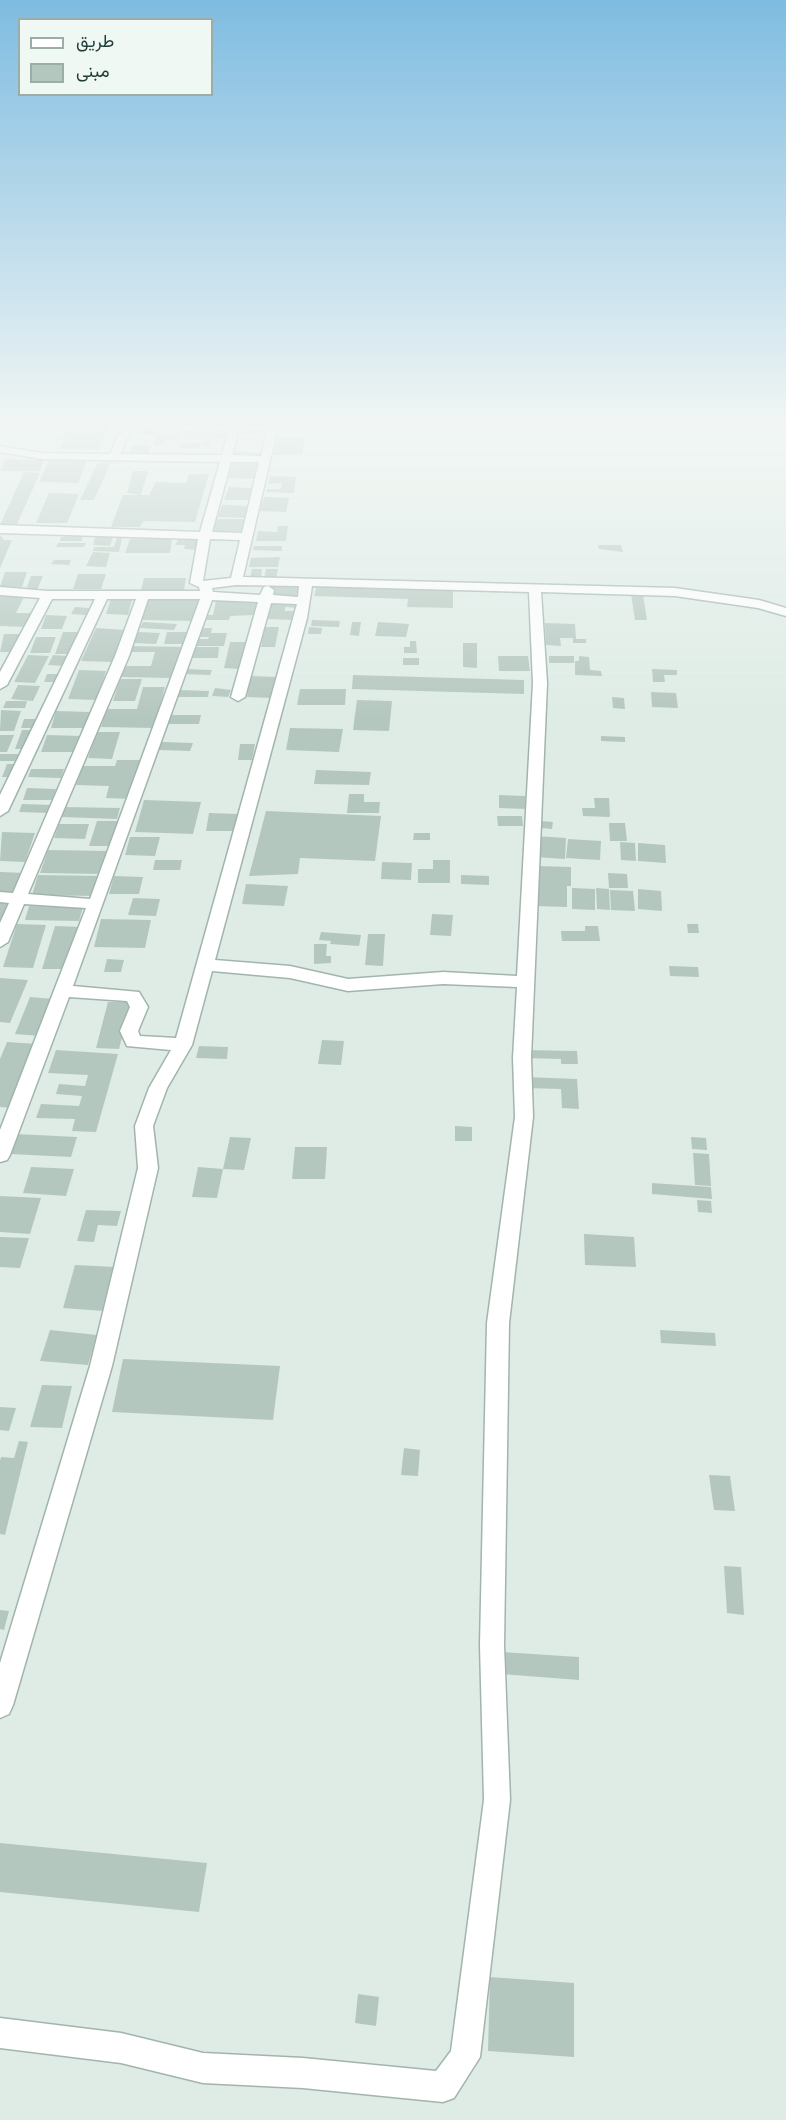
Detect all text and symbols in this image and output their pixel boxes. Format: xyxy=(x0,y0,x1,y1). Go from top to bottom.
legend xyxy=(18,18,213,96)
text: طريق xyxy=(76,30,114,52)
text: مبنى xyxy=(76,60,110,82)

